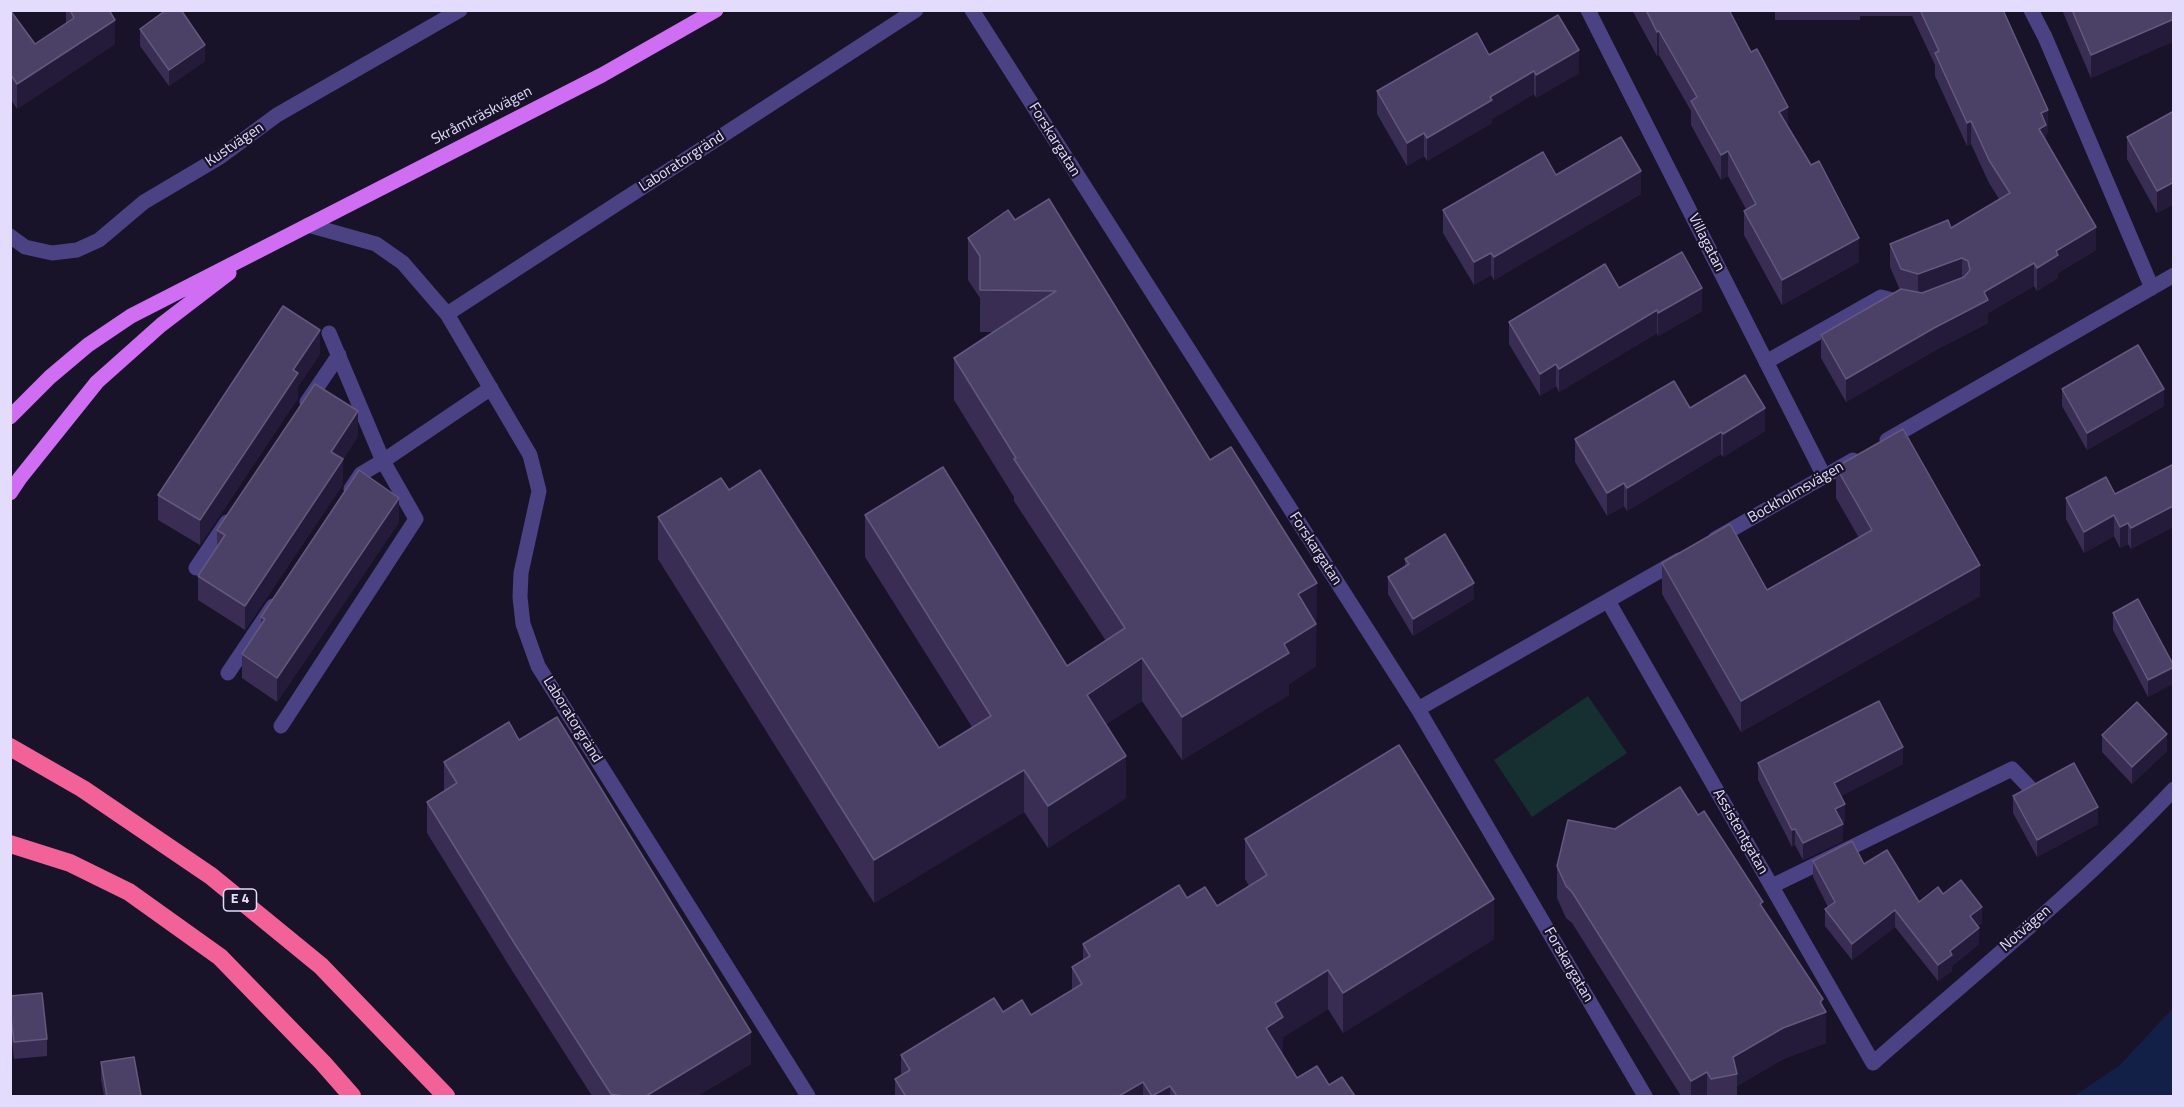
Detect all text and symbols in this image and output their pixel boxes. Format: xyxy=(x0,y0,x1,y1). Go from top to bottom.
street label: Skråmträskvägen xyxy=(429,83,535,149)
street label: Forskargatan xyxy=(1024,100,1084,180)
street label: Kustvägen xyxy=(202,119,268,171)
street label: Laboratorgränd xyxy=(636,128,728,196)
street label: Villagatan xyxy=(1684,211,1728,275)
street label: Bockholmsvägen xyxy=(1745,458,1847,528)
street label: Forskargatan xyxy=(1285,509,1345,589)
street label: Laboratorgränd xyxy=(538,674,606,766)
street label: Assistentgatan xyxy=(1708,786,1772,878)
road number: E 4 xyxy=(224,889,256,911)
street label: Notvägen xyxy=(1997,902,2055,956)
street label: Forskargatan xyxy=(1539,924,1597,1006)

